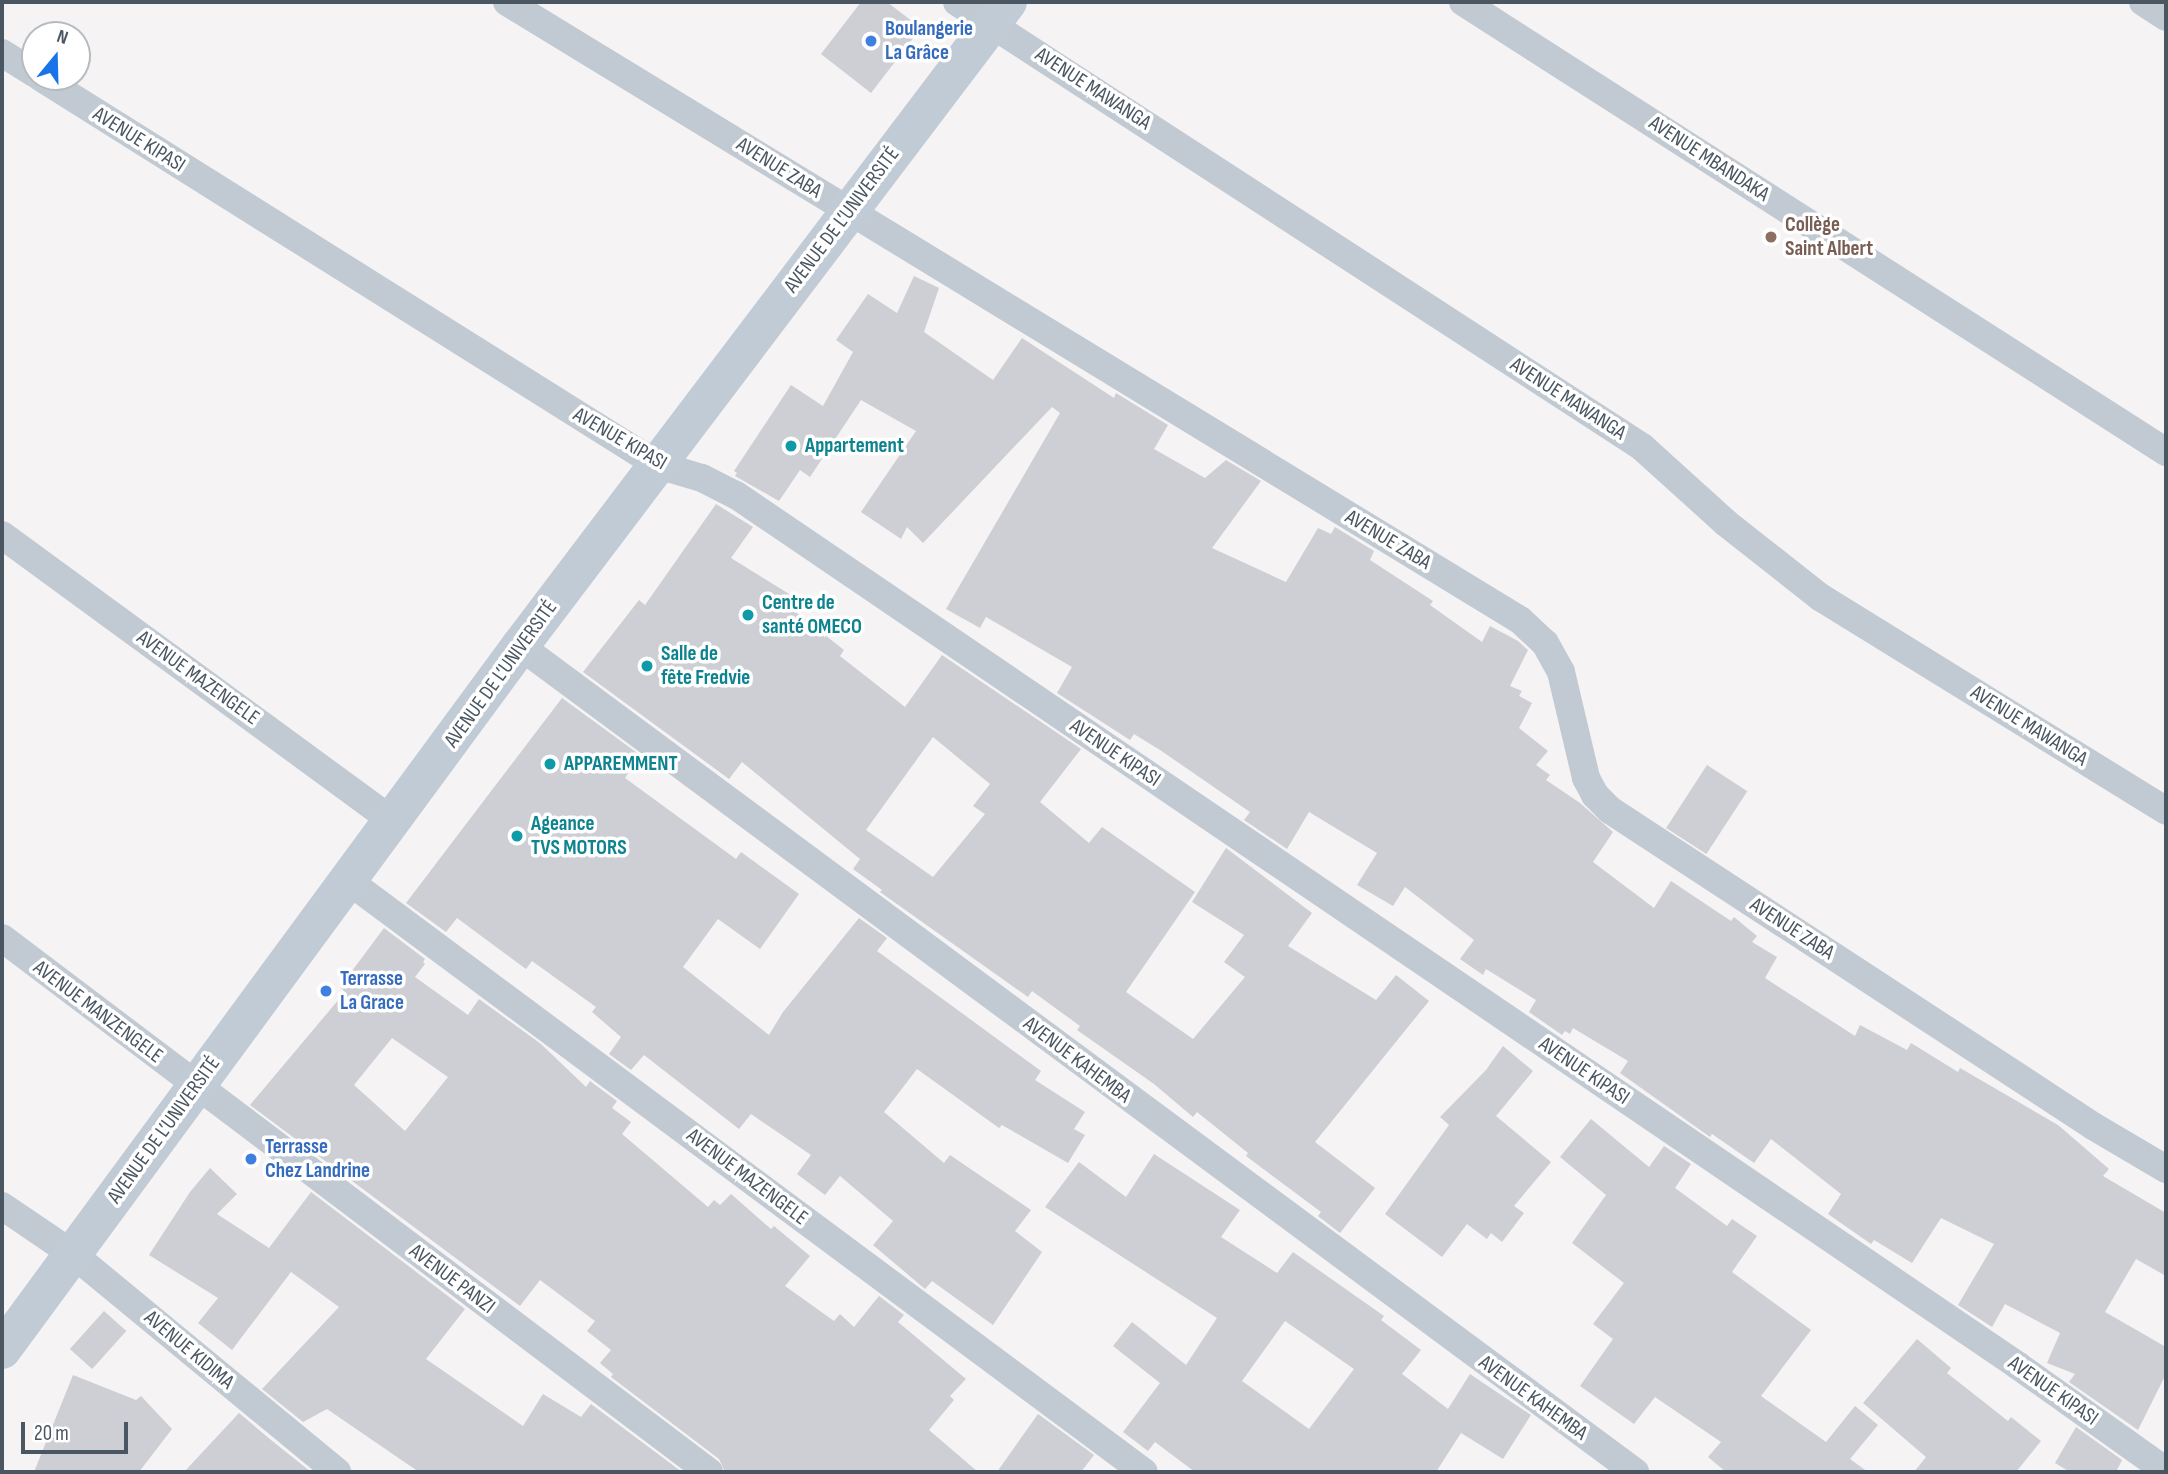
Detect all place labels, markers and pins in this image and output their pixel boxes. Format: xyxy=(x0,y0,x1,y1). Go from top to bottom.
place label: Boulangerie La Grâce xyxy=(885,16,973,66)
marker: Boulangerie La Grâce xyxy=(863,33,879,49)
place label: Collège Saint Albert xyxy=(1785,212,1873,262)
marker: Collège Saint Albert xyxy=(1763,229,1779,245)
place label: Appartement xyxy=(805,433,904,459)
marker: Appartement xyxy=(783,438,799,454)
place label: Centre de santé OMECO xyxy=(762,590,862,640)
marker: Centre de santé OMECO xyxy=(740,607,756,623)
place label: Salle de fête Fredvie xyxy=(661,641,750,691)
marker: Salle de fête Fredvie xyxy=(639,658,655,674)
place label: APPAREMMENT xyxy=(564,751,678,777)
marker: APPAREMMENT xyxy=(542,756,558,772)
place label: Ageance TVS MOTORS xyxy=(531,811,627,861)
marker: Ageance TVS MOTORS xyxy=(509,828,525,844)
place label: Terrasse La Grace xyxy=(340,966,404,1016)
marker: Terrasse La Grace xyxy=(318,983,334,999)
place label: Terrasse Chez Landrine xyxy=(265,1134,370,1184)
marker: Terrasse Chez Landrine xyxy=(243,1151,259,1167)

